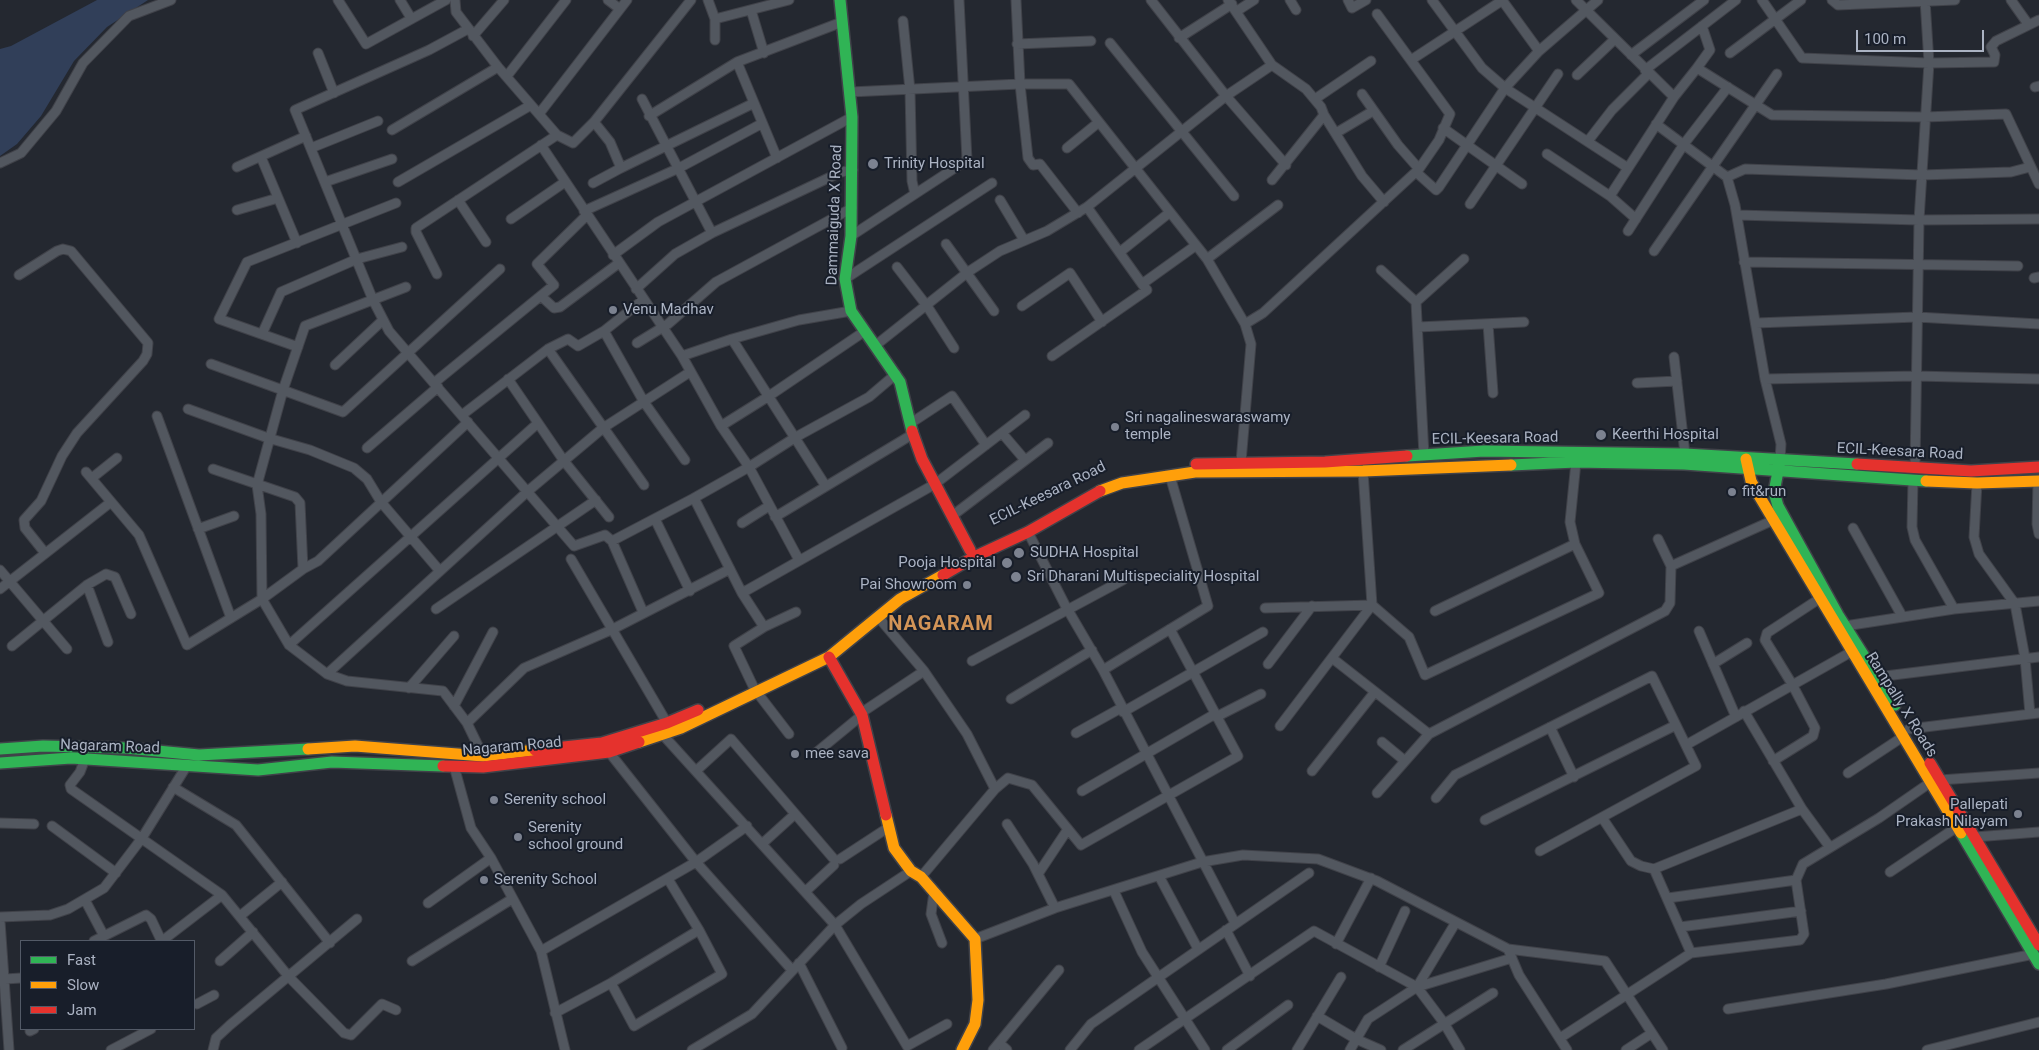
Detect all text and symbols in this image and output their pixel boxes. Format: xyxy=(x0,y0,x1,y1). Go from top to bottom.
scale bar xyxy=(1859,20,1986,52)
text: 100 m xyxy=(1864,30,1906,48)
street label: Dammaiguda X Road xyxy=(824,144,846,286)
place label: Trinity Hospital xyxy=(884,155,985,173)
marker: Trinity Hospital xyxy=(866,157,880,171)
place label: Venu Madhav xyxy=(623,301,714,319)
marker: Venu Madhav xyxy=(607,304,619,316)
place label: Sri nagalineswaraswamy temple xyxy=(1125,409,1290,444)
marker: Sri nagalineswaraswamy temple xyxy=(1109,421,1121,433)
place label: Keerthi Hospital xyxy=(1612,426,1719,444)
marker: Keerthi Hospital xyxy=(1594,428,1608,442)
street label: ECIL-Keesara Road xyxy=(1431,429,1559,449)
street label: ECIL-Keesara Road xyxy=(1836,440,1964,464)
street label: ECIL-Keesara Road xyxy=(987,458,1109,530)
place label: fit&run xyxy=(1742,483,1786,501)
marker: fit&run xyxy=(1726,486,1738,498)
place label: SUDHA Hospital xyxy=(1030,544,1139,562)
marker: SUDHA Hospital xyxy=(1012,546,1026,560)
place label: Pooja Hospital xyxy=(898,554,996,572)
marker: Pooja Hospital xyxy=(1000,556,1014,570)
place label: Sri Dharani Multispeciality Hospital xyxy=(1027,568,1259,586)
marker: Sri Dharani Multispeciality Hospital xyxy=(1009,570,1023,584)
place label: Pai Showroom xyxy=(860,576,957,594)
marker: Pai Showroom xyxy=(961,579,973,591)
district label: NAGARAM xyxy=(887,613,995,637)
street label: Rampally X Roads xyxy=(1861,649,1941,761)
street label: Nagaram Road xyxy=(462,734,562,760)
street label: Nagaram Road xyxy=(60,736,160,758)
place label: mee sava xyxy=(805,745,869,763)
marker: mee sava xyxy=(789,748,801,760)
place label: Serenity school xyxy=(504,791,606,809)
marker: Serenity school xyxy=(488,794,500,806)
place label: Pallepati Prakash Nilayam xyxy=(1896,796,2008,831)
marker: Pallepati Prakash Nilayam xyxy=(2012,808,2024,820)
place label: Serenity school ground xyxy=(528,819,623,854)
marker: Serenity school ground xyxy=(512,831,524,843)
place label: Serenity School xyxy=(494,871,597,889)
marker: Serenity School xyxy=(478,874,490,886)
legend xyxy=(20,940,195,1030)
text: Fast xyxy=(67,951,96,969)
text: Slow xyxy=(67,976,99,994)
text: Jam xyxy=(67,1001,97,1019)

